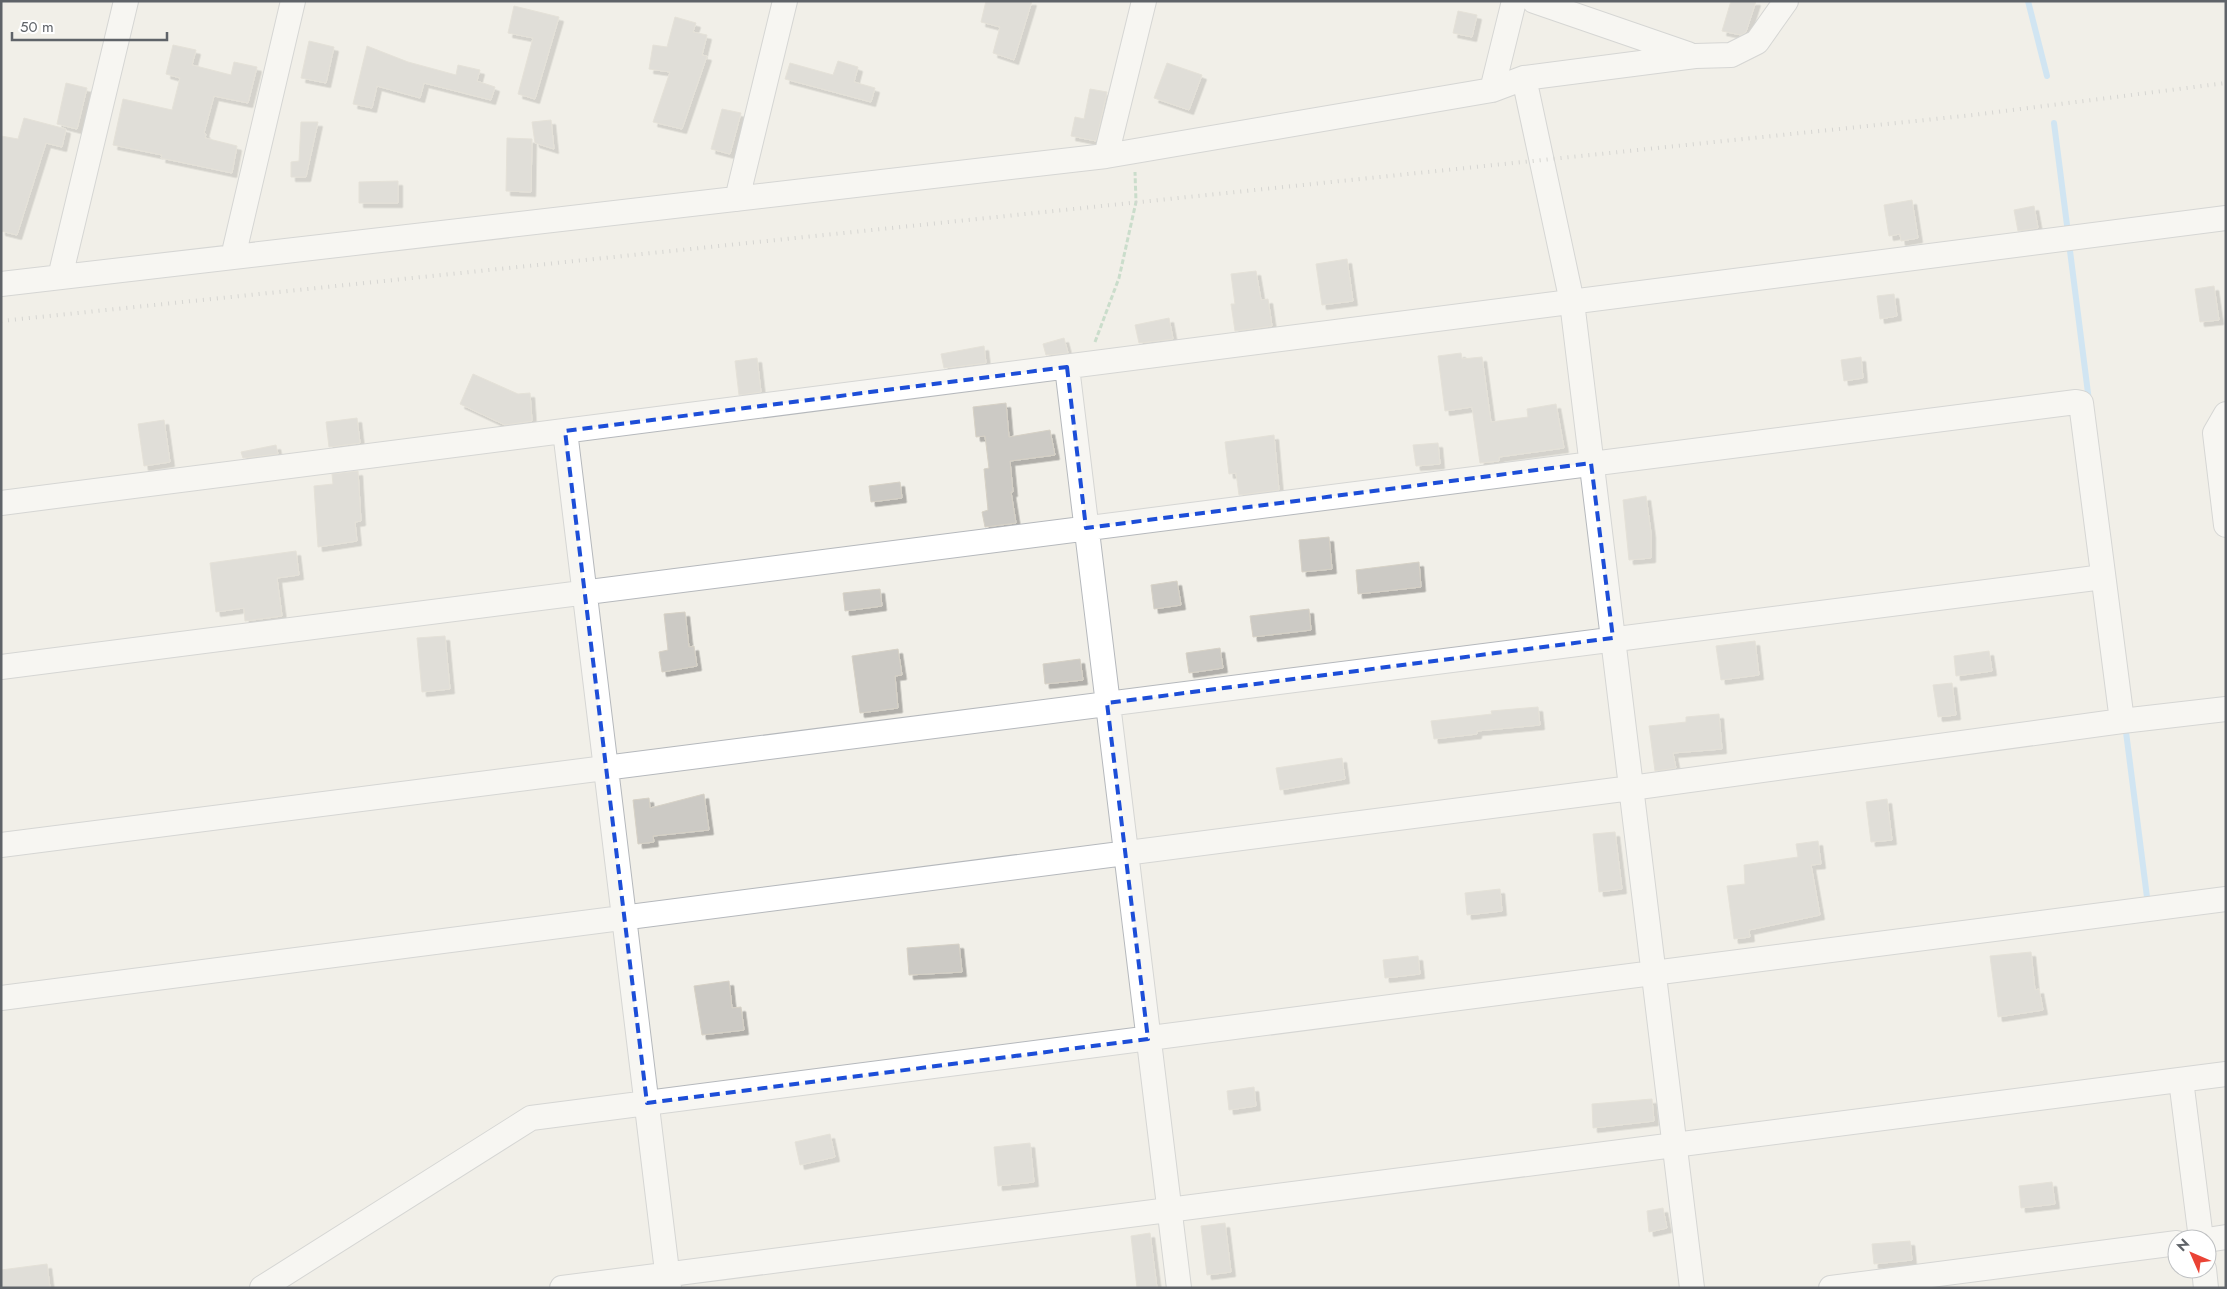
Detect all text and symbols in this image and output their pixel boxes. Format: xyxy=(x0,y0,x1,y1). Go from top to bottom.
scale bar xyxy=(12,10,168,42)
text: 50 m xyxy=(20,16,54,38)
north arrow xyxy=(2167,1229,2217,1279)
text: N xyxy=(2172,1234,2194,1256)

